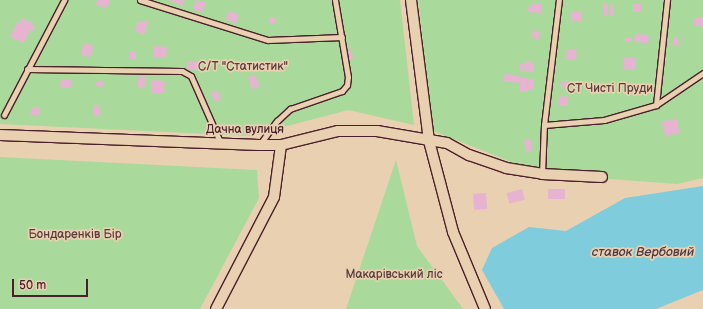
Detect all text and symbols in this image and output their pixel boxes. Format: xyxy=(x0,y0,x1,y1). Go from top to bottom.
park label: С/Т "Статистик" xyxy=(198,60,288,74)
park label: СТ Чисті Пруди xyxy=(567,82,653,96)
street label: Дачна вулиця xyxy=(206,123,284,137)
park label: Бондаренків Бір xyxy=(29,228,121,242)
water label: ставок Вербовий xyxy=(592,244,694,260)
park label: Макарівський ліс xyxy=(345,268,443,282)
scale bar xyxy=(14,271,90,297)
text: 50 m xyxy=(19,278,46,293)

